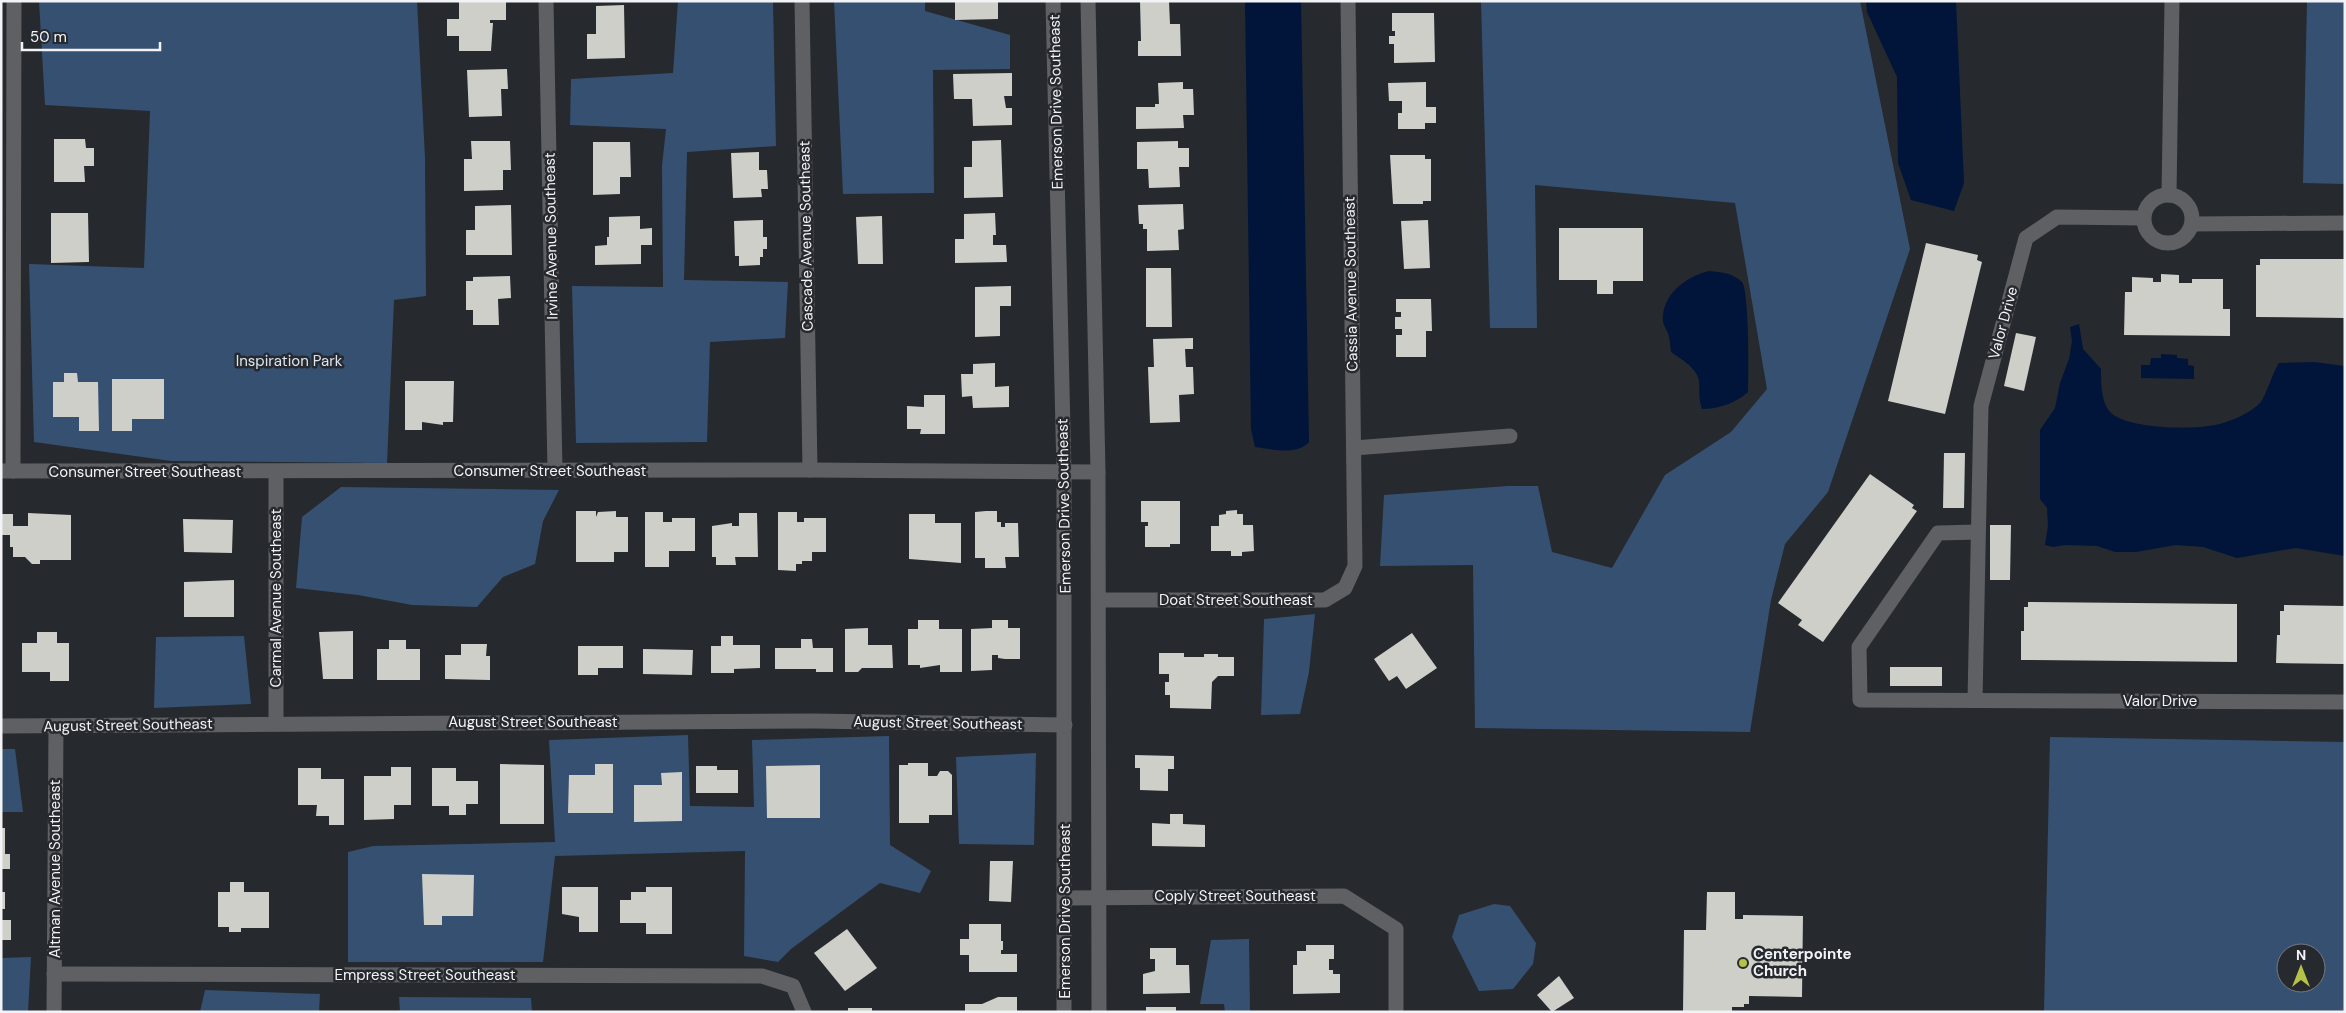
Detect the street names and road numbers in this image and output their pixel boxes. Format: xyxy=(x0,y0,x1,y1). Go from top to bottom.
street label: Emerson Drive Southeast xyxy=(1044,14,1068,190)
street label: Cascade Avenue Southeast xyxy=(794,140,818,331)
street label: Irvine Avenue Southeast xyxy=(540,152,562,320)
street label: Cassia Avenue Southeast xyxy=(1339,196,1363,372)
street label: Valor Drive xyxy=(1984,284,2022,362)
street label: Emerson Drive Southeast xyxy=(1052,418,1076,594)
street label: Consumer Street Southeast xyxy=(454,461,646,481)
street label: Consumer Street Southeast xyxy=(49,462,241,482)
street label: Carmal Avenue Southeast xyxy=(266,509,286,687)
street label: Doat Street Southeast xyxy=(1159,590,1313,610)
street label: Valor Drive xyxy=(2123,691,2197,711)
street label: August Street Southeast xyxy=(448,712,618,732)
street label: August Street Southeast xyxy=(853,712,1023,734)
street label: August Street Southeast xyxy=(43,714,213,736)
street label: Altman Avenue Southeast xyxy=(45,780,65,958)
street label: Emerson Drive Southeast xyxy=(1055,823,1075,998)
street label: Coply Street Southeast xyxy=(1154,886,1316,906)
street label: Empress Street Southeast xyxy=(334,965,516,985)

